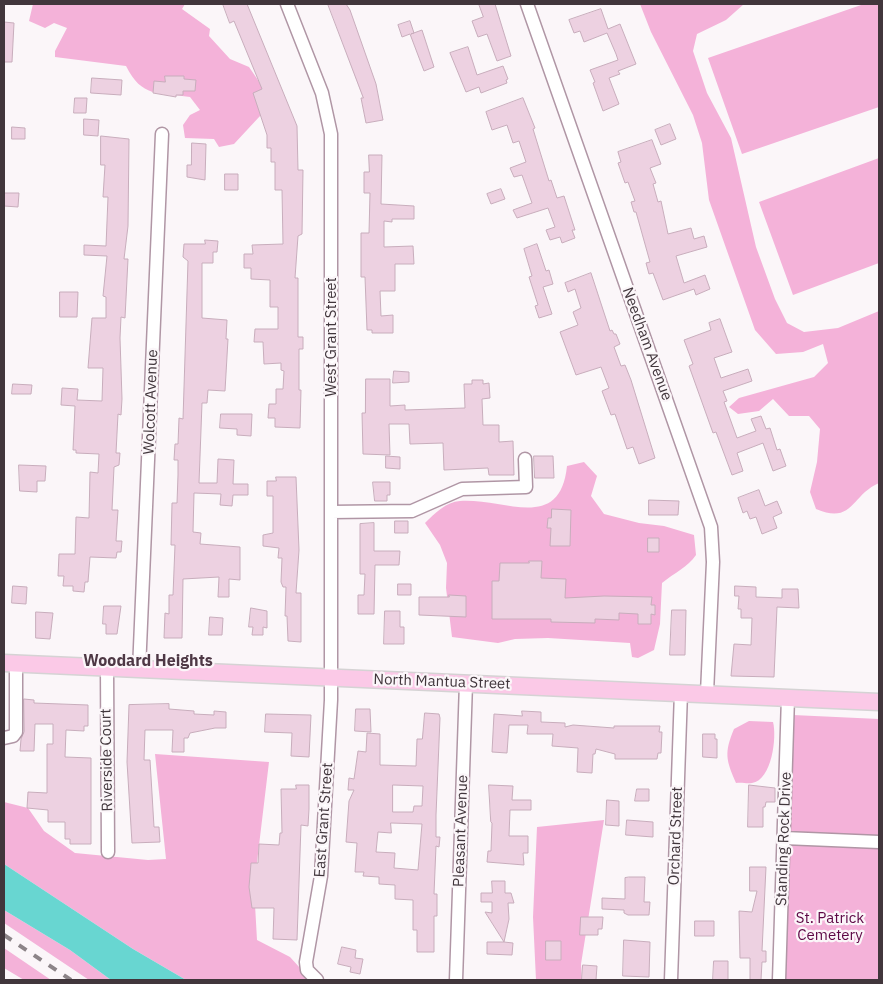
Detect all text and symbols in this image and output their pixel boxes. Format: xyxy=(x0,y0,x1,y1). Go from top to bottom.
street label: West Grant Street xyxy=(323,277,341,397)
street label: Needham Avenue xyxy=(618,285,676,403)
street label: Wolcott Avenue xyxy=(140,349,162,455)
district label: Woodard Heights xyxy=(83,651,213,671)
street label: North Mantua Street xyxy=(373,671,511,693)
street label: Riverside Court xyxy=(97,708,117,812)
street label: East Grant Street xyxy=(311,762,337,878)
street label: Standing Rock Drive xyxy=(773,771,795,907)
street label: Pleasant Avenue xyxy=(450,775,472,887)
street label: Orchard Street xyxy=(665,786,687,886)
park label: St. Patrick Cemetery xyxy=(796,910,864,945)

